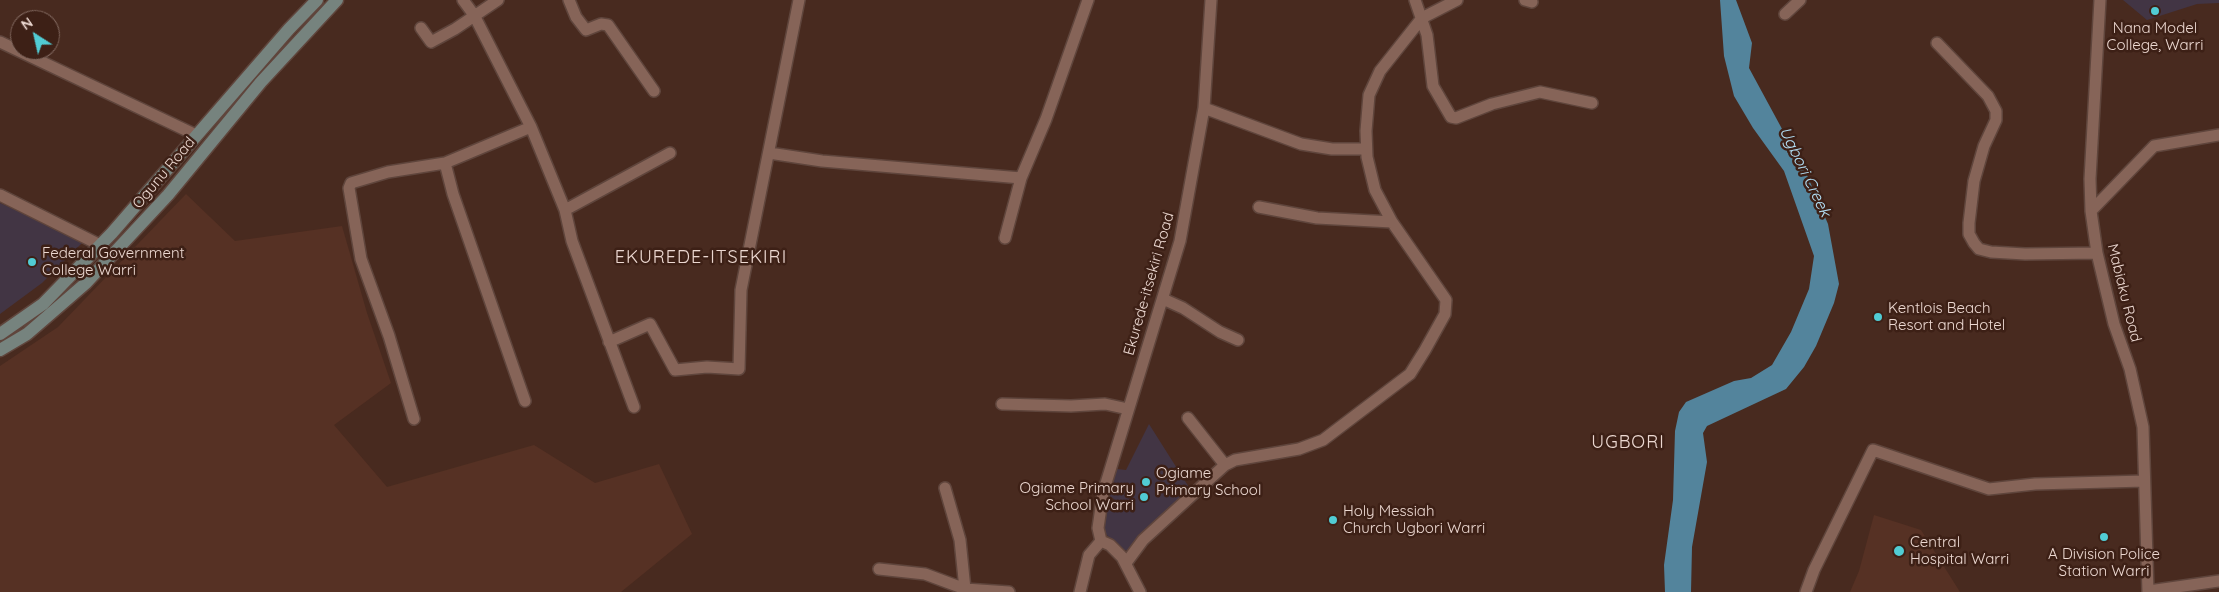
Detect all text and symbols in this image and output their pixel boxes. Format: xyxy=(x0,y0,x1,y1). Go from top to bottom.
marker: Nana Model College, Warri xyxy=(2149,5,2161,17)
north arrow xyxy=(10,10,60,60)
text: N xyxy=(18,13,36,34)
place label: Nana Model College, Warri xyxy=(2107,19,2203,54)
water label: Ugbori Creek xyxy=(1775,124,1835,220)
street label: Ogunu Road xyxy=(129,134,199,212)
street label: Ekurede-itsekiri Road xyxy=(1120,210,1178,358)
street label: Mabiaku Road xyxy=(2103,242,2145,344)
place label: Federal Government College Warri xyxy=(42,244,185,279)
district label: EKUREDE-ITSEKIRI xyxy=(613,247,789,269)
marker: Federal Government College Warri xyxy=(26,256,38,268)
place label: Kentlois Beach Resort and Hotel xyxy=(1888,299,2005,334)
marker: Kentlois Beach Resort and Hotel xyxy=(1872,311,1884,323)
district label: UGBORI xyxy=(1591,432,1665,454)
place label: Ogiame Primary School xyxy=(1156,464,1261,499)
marker: Ogiame Primary School xyxy=(1140,476,1152,488)
place label: Ogiame Primary School Warri xyxy=(1020,479,1134,514)
marker: Ogiame Primary School Warri xyxy=(1138,491,1150,503)
place label: Holy Messiah Church Ugbori Warri xyxy=(1343,502,1485,537)
marker: Holy Messiah Church Ugbori Warri xyxy=(1327,514,1339,526)
marker: A Division Police Station Warri xyxy=(2098,531,2110,543)
place label: Central Hospital Warri xyxy=(1910,533,2009,568)
marker: Central Hospital Warri xyxy=(1892,544,1906,558)
place label: A Division Police Station Warri xyxy=(2048,545,2160,580)

